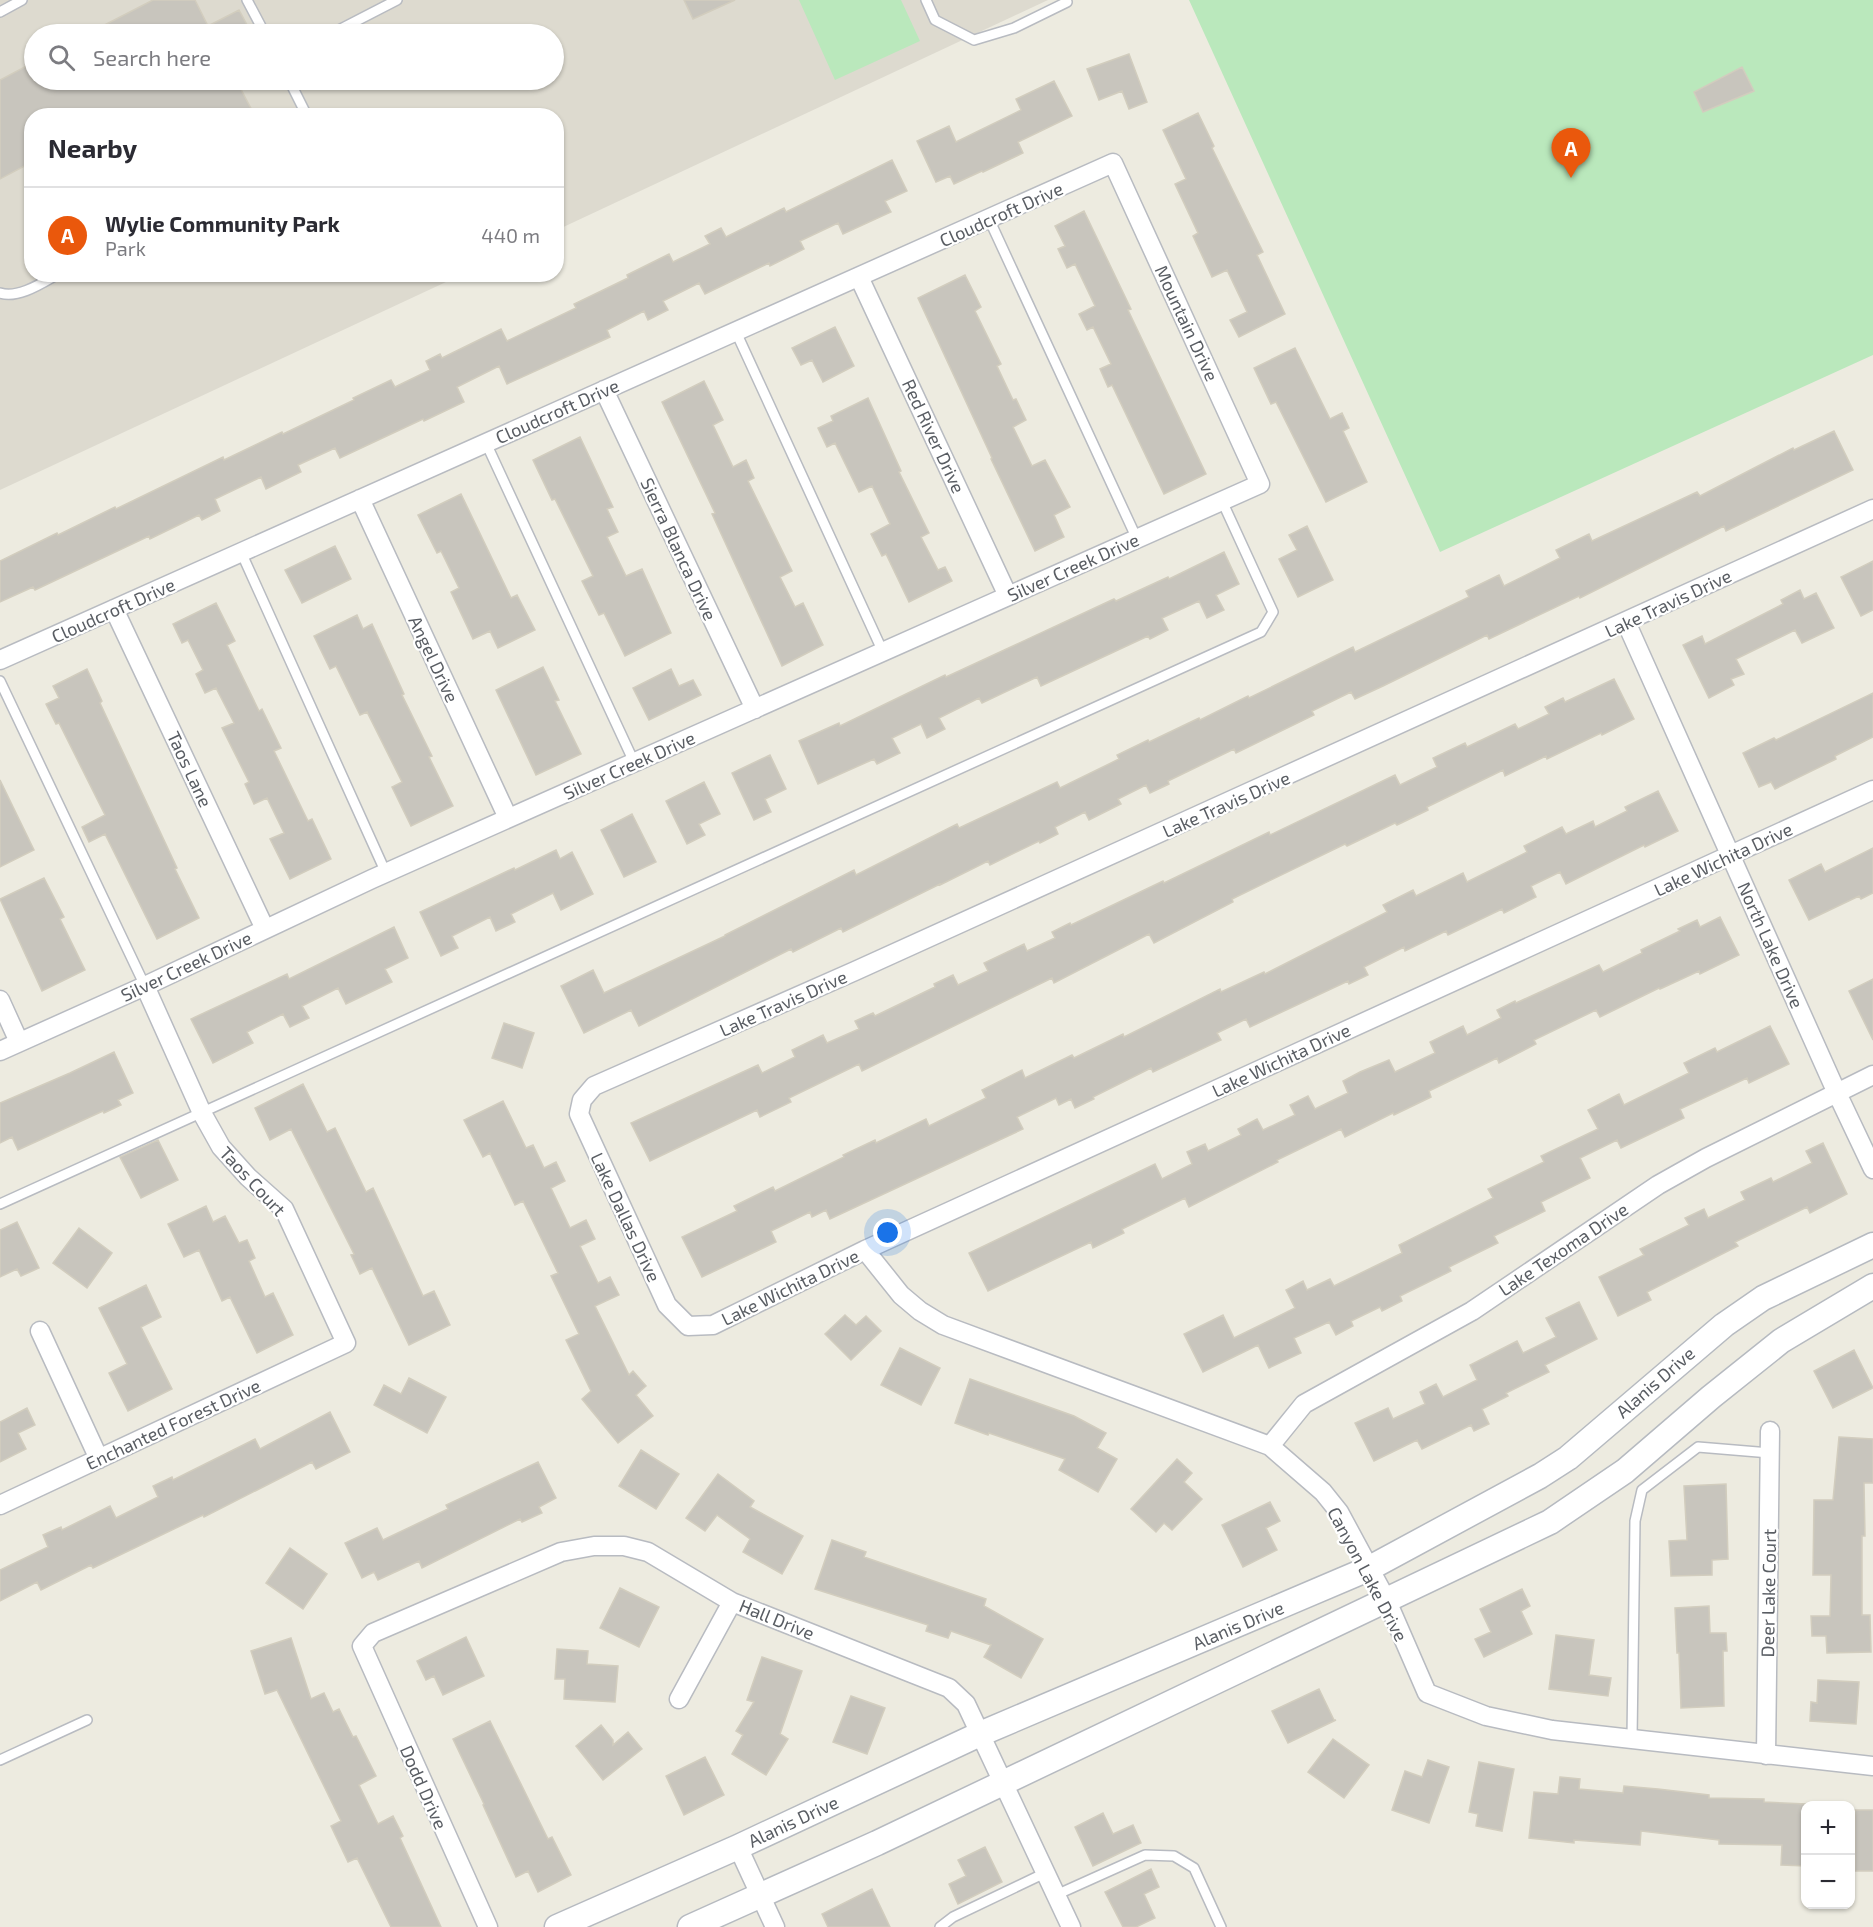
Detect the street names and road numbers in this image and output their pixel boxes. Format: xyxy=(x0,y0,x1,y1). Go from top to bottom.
street label: Cloudcroft Drive xyxy=(936,177,1066,251)
street label: Mountain Drive xyxy=(1151,262,1223,384)
street label: Cloudcroft Drive xyxy=(492,374,622,448)
street label: Red River Drive xyxy=(898,375,970,497)
street label: Sierra Blanca Drive xyxy=(636,474,722,624)
street label: Silver Creek Drive xyxy=(1004,528,1142,606)
street label: Lake Travis Drive xyxy=(1601,564,1735,642)
street label: Cloudcroft Drive xyxy=(48,573,178,647)
street label: Angel Drive xyxy=(404,612,464,706)
street label: Silver Creek Drive xyxy=(560,726,698,804)
street label: Taos Lane xyxy=(163,728,217,810)
street label: Lake Travis Drive xyxy=(1159,766,1293,842)
street label: Lake Wichita Drive xyxy=(1650,817,1796,901)
street label: North Lake Drive xyxy=(1733,878,1809,1012)
street label: Silver Creek Drive xyxy=(117,926,255,1006)
street label: Lake Travis Drive xyxy=(716,965,850,1041)
street label: Lake Wichita Drive xyxy=(1208,1018,1354,1102)
street label: Taos Court xyxy=(215,1142,291,1220)
street label: Lake Dallas Drive xyxy=(586,1149,666,1285)
street label: Lake Texoma Drive xyxy=(1494,1198,1632,1300)
street label: Lake Wichita Drive xyxy=(718,1244,862,1330)
street label: Alanis Drive xyxy=(1611,1342,1699,1422)
street label: Enchanted Forest Drive xyxy=(82,1374,264,1474)
street label: Canyon Lake Drive xyxy=(1323,1503,1413,1645)
street label: Deer Lake Court xyxy=(1756,1528,1780,1658)
street label: Hall Drive xyxy=(736,1594,818,1644)
street label: Alanis Drive xyxy=(1189,1596,1287,1654)
street label: Dodd Drive xyxy=(396,1742,452,1832)
street label: Alanis Drive xyxy=(744,1790,842,1852)

